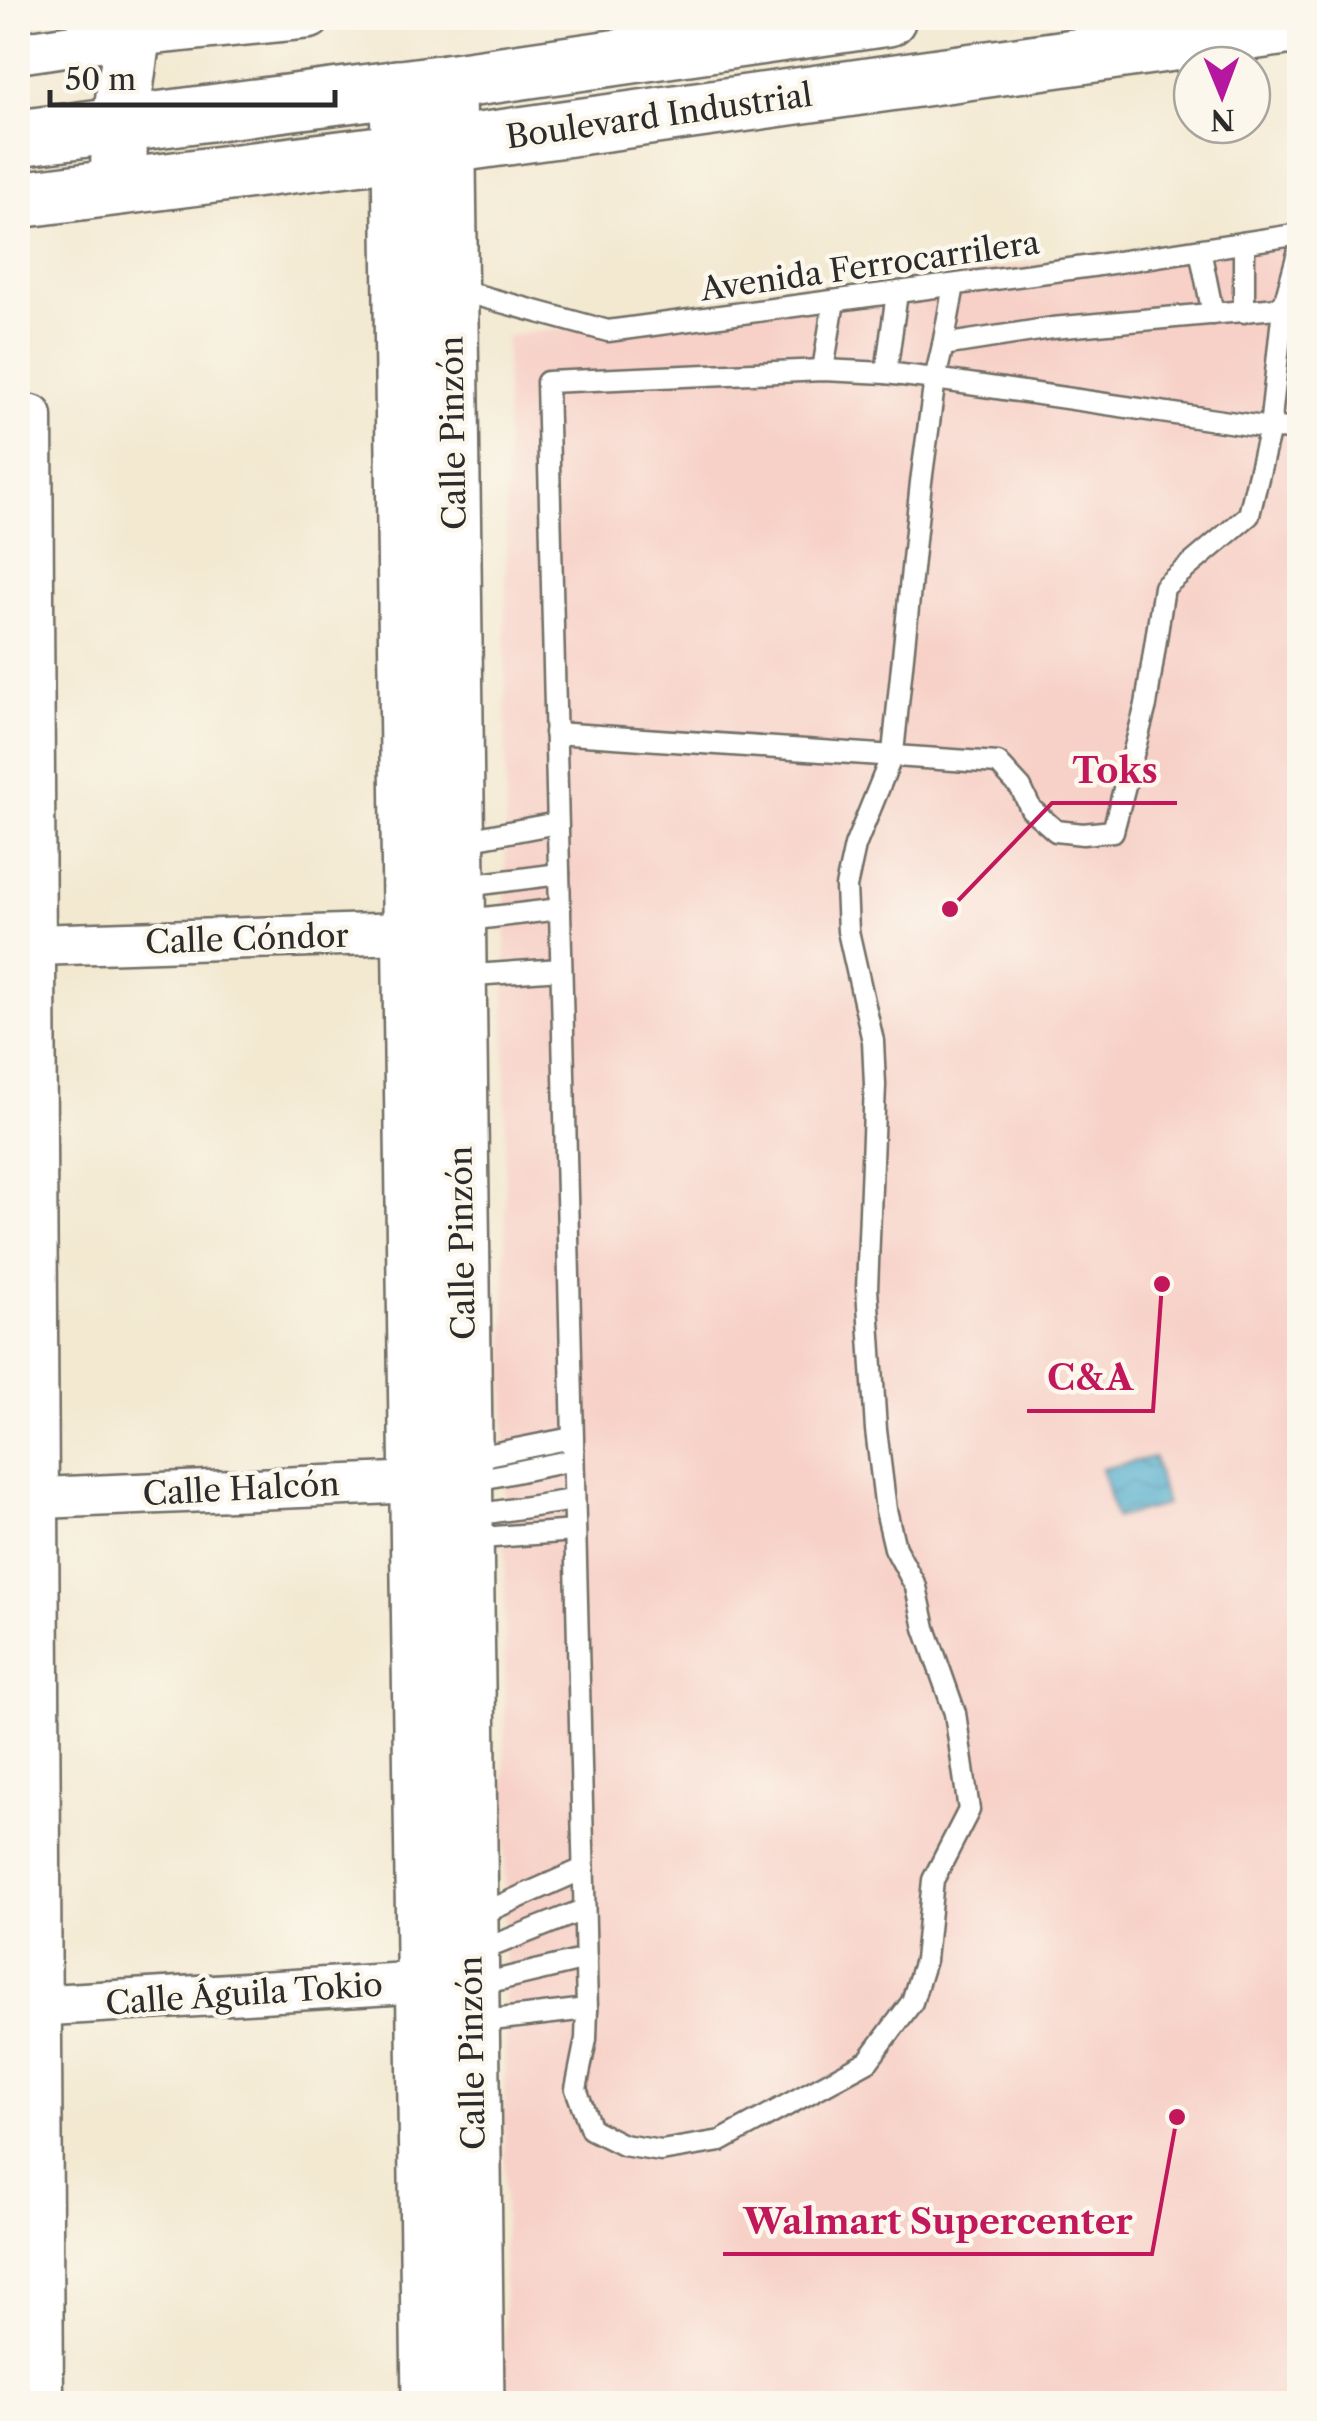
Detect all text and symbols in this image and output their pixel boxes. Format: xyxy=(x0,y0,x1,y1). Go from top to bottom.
scale bar xyxy=(50,45,335,107)
north arrow xyxy=(1172,45,1272,145)
text: 50 m xyxy=(65,61,136,98)
street label: Boulevard Industrial xyxy=(503,75,815,156)
text: N xyxy=(1210,103,1235,137)
street label: Avenida Ferrocarrilera xyxy=(697,222,1042,309)
street label: Calle Pinzón xyxy=(431,336,474,530)
callout: Toks xyxy=(1052,738,1177,803)
text: Toks xyxy=(1072,749,1158,792)
street label: Calle Cóndor xyxy=(144,915,350,962)
street label: Calle Pinzón xyxy=(440,1146,483,1340)
callout: C&A xyxy=(1027,1346,1153,1411)
text: C&A xyxy=(1047,1356,1134,1399)
street label: Calle Halcón xyxy=(142,1464,340,1513)
street label: Calle Pinzón xyxy=(450,1956,493,2150)
street label: Calle Águila Tokio xyxy=(104,1964,384,2023)
callout: Walmart Supercenter xyxy=(723,2189,1152,2254)
text: Walmart Supercenter xyxy=(742,2200,1133,2243)

